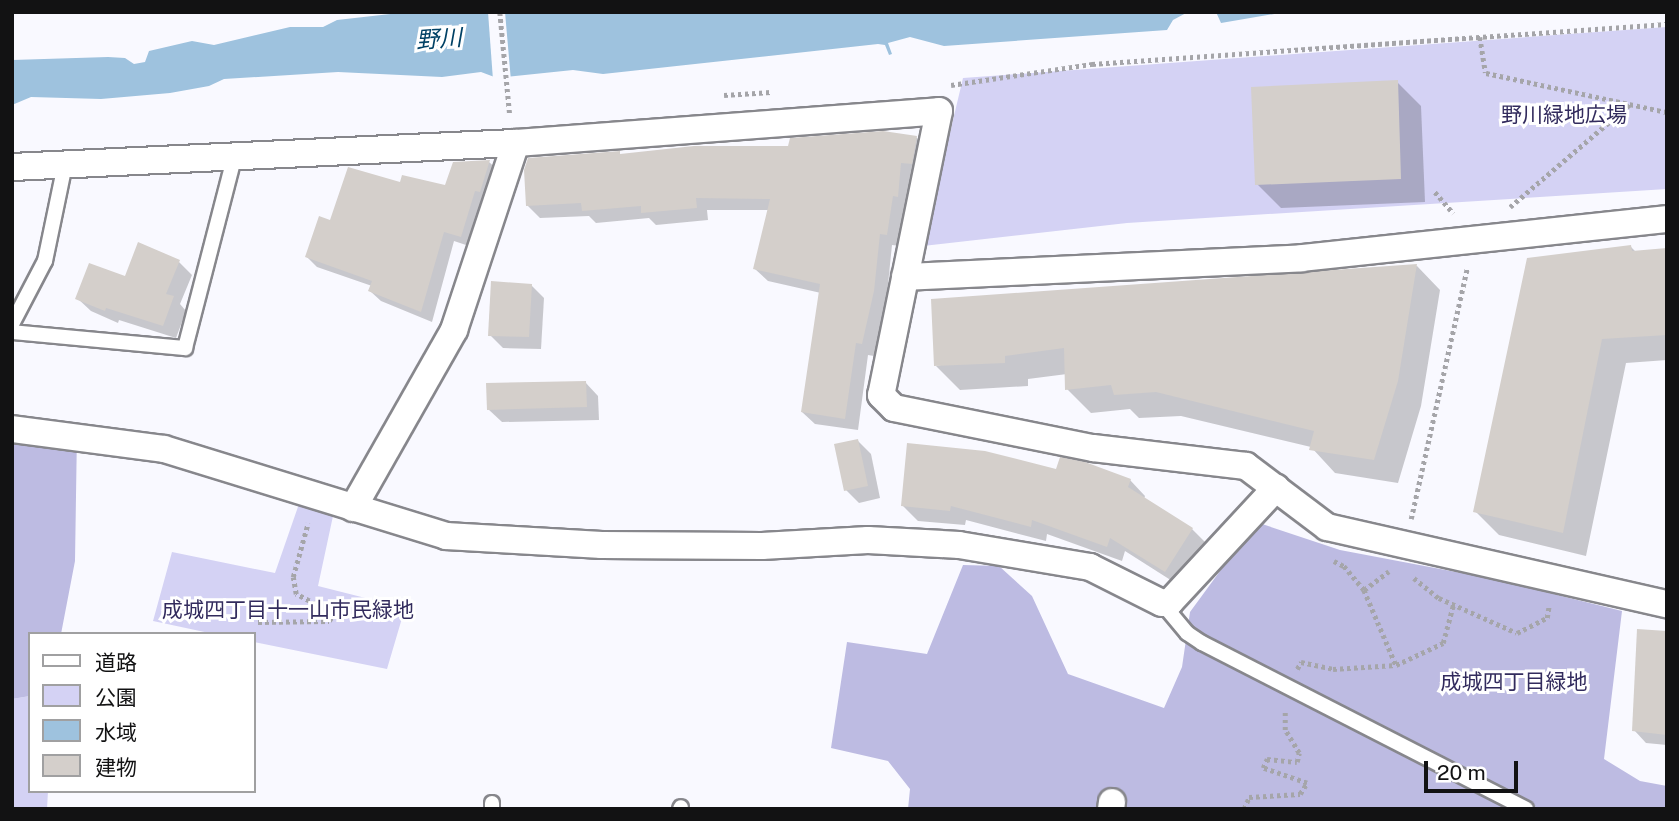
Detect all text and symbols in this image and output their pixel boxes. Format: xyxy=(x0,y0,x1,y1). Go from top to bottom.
water label: 野川 xyxy=(415,24,463,54)
park label: 野川緑地広場 xyxy=(1501,102,1627,128)
park label: 成城四丁目十一山市民緑地 xyxy=(162,597,414,623)
legend xyxy=(28,632,256,793)
text: 道路 xyxy=(95,650,137,675)
park label: 成城四丁目緑地 xyxy=(1441,669,1587,695)
text: 公園 xyxy=(95,685,137,710)
text: 水域 xyxy=(95,720,137,745)
scale bar xyxy=(1427,748,1522,792)
text: 建物 xyxy=(95,755,137,780)
text: 20 m xyxy=(1437,760,1486,785)

